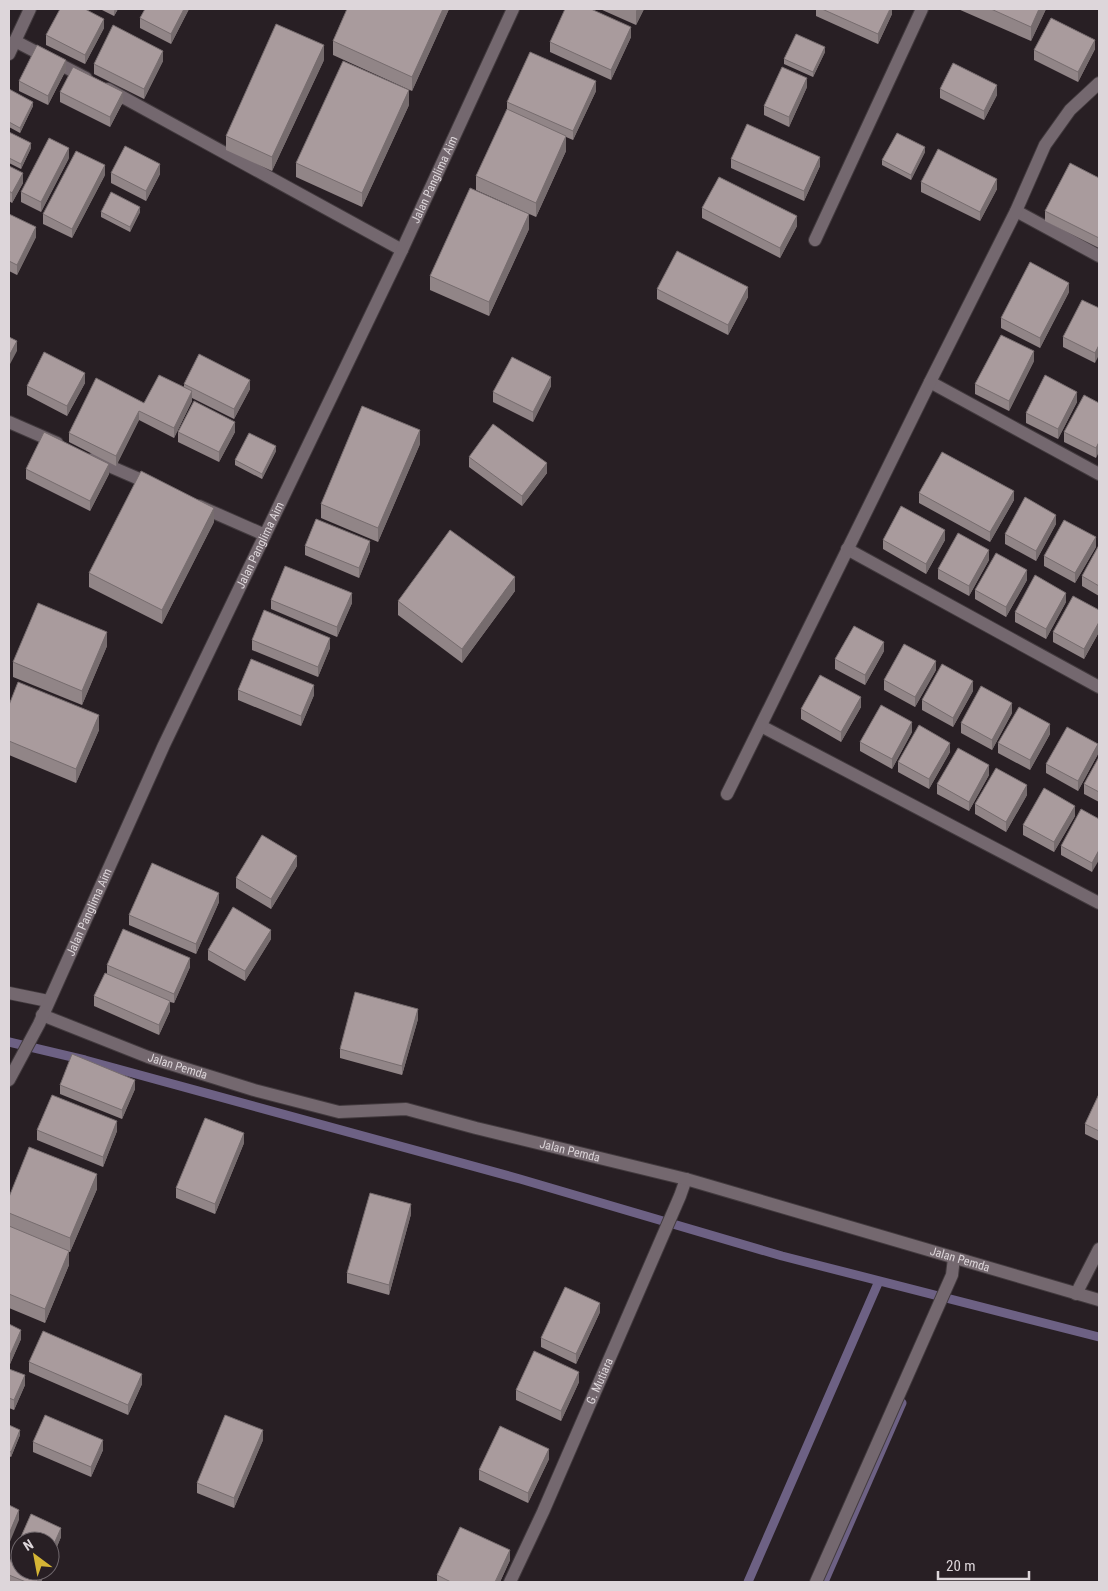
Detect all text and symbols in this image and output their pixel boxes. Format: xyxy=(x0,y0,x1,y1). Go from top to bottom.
street label: Jalan Panglima Aim xyxy=(408,134,461,225)
street label: Jalan Panglima Aim xyxy=(233,500,287,591)
street label: Jalan Panglima Aim xyxy=(63,866,115,958)
street label: Jalan Pemda xyxy=(146,1050,209,1082)
street label: Jalan Pemda xyxy=(538,1137,602,1165)
street label: Jalan Pemda xyxy=(928,1244,992,1275)
street label: G. Mutiara xyxy=(584,1356,616,1406)
north arrow xyxy=(10,1531,60,1581)
text: N xyxy=(20,1536,36,1554)
scale bar xyxy=(938,1548,1029,1580)
text: 20 m xyxy=(946,1557,976,1575)

